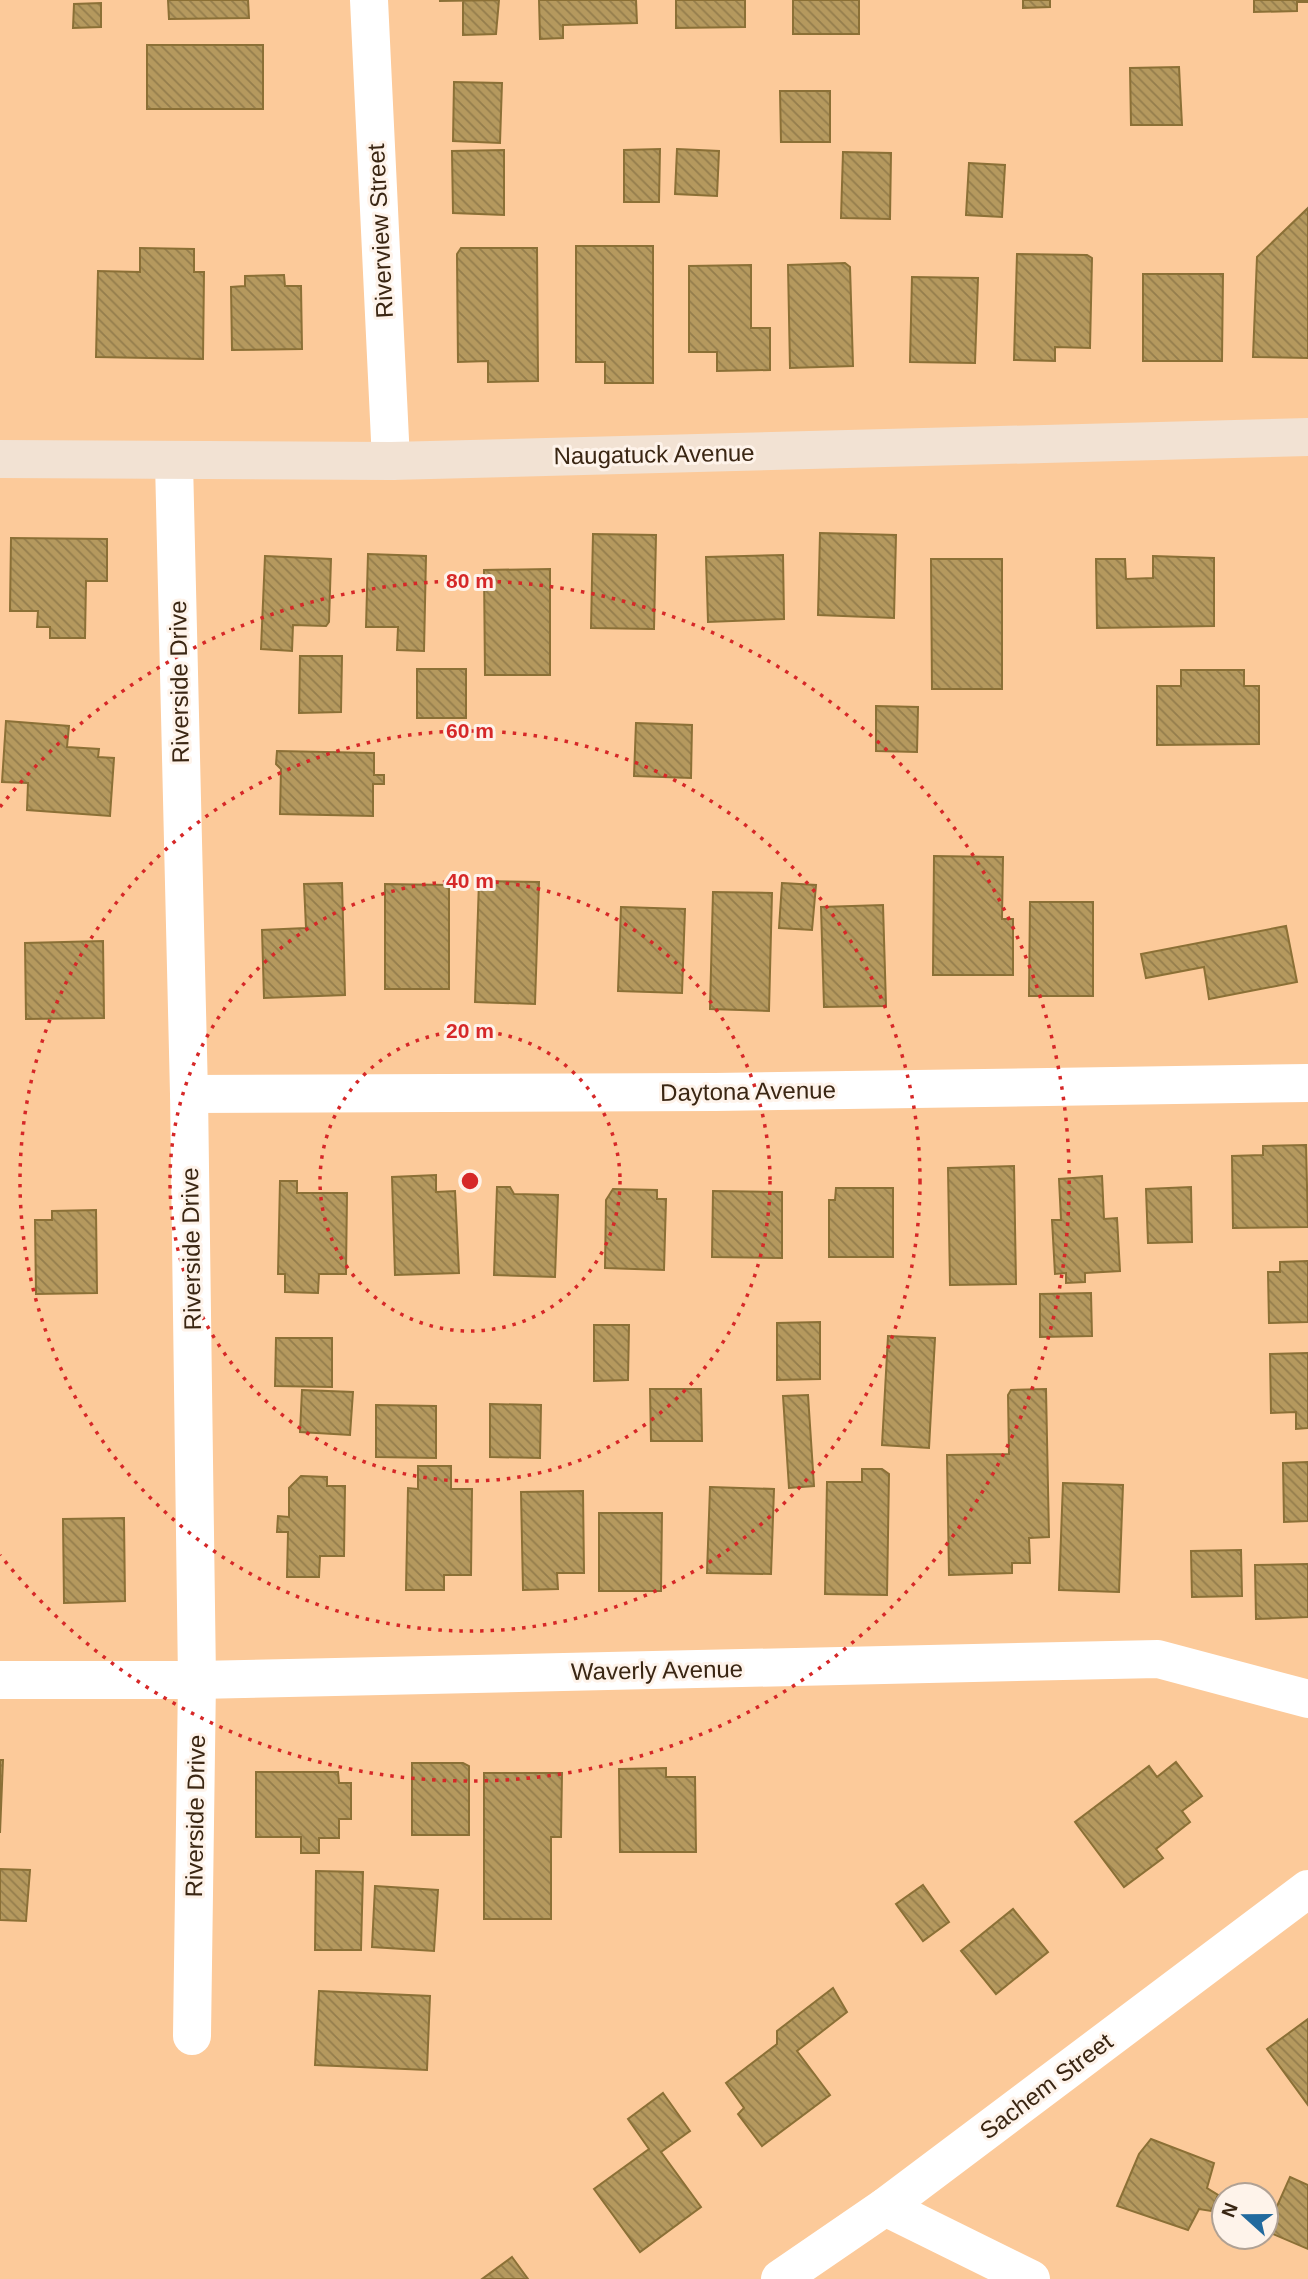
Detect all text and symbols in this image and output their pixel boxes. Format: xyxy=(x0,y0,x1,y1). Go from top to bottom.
street label: Riverview Street xyxy=(362,143,398,319)
street label: Naugatuck Avenue xyxy=(553,439,755,469)
text: 80 m xyxy=(446,569,494,592)
street label: Riverside Drive xyxy=(164,600,194,764)
text: 60 m xyxy=(446,719,494,742)
text: 40 m xyxy=(446,869,494,892)
text: 20 m xyxy=(446,1019,494,1042)
street label: Daytona Avenue xyxy=(660,1076,836,1106)
street label: Riverside Drive xyxy=(176,1167,206,1331)
centre of rings xyxy=(458,1169,482,1193)
street label: Waverly Avenue xyxy=(571,1655,743,1685)
street label: Riverside Drive xyxy=(180,1734,210,1898)
street label: Sachem Street xyxy=(974,2027,1118,2145)
north arrow xyxy=(1210,2181,1280,2251)
text: N xyxy=(1217,2200,1242,2220)

